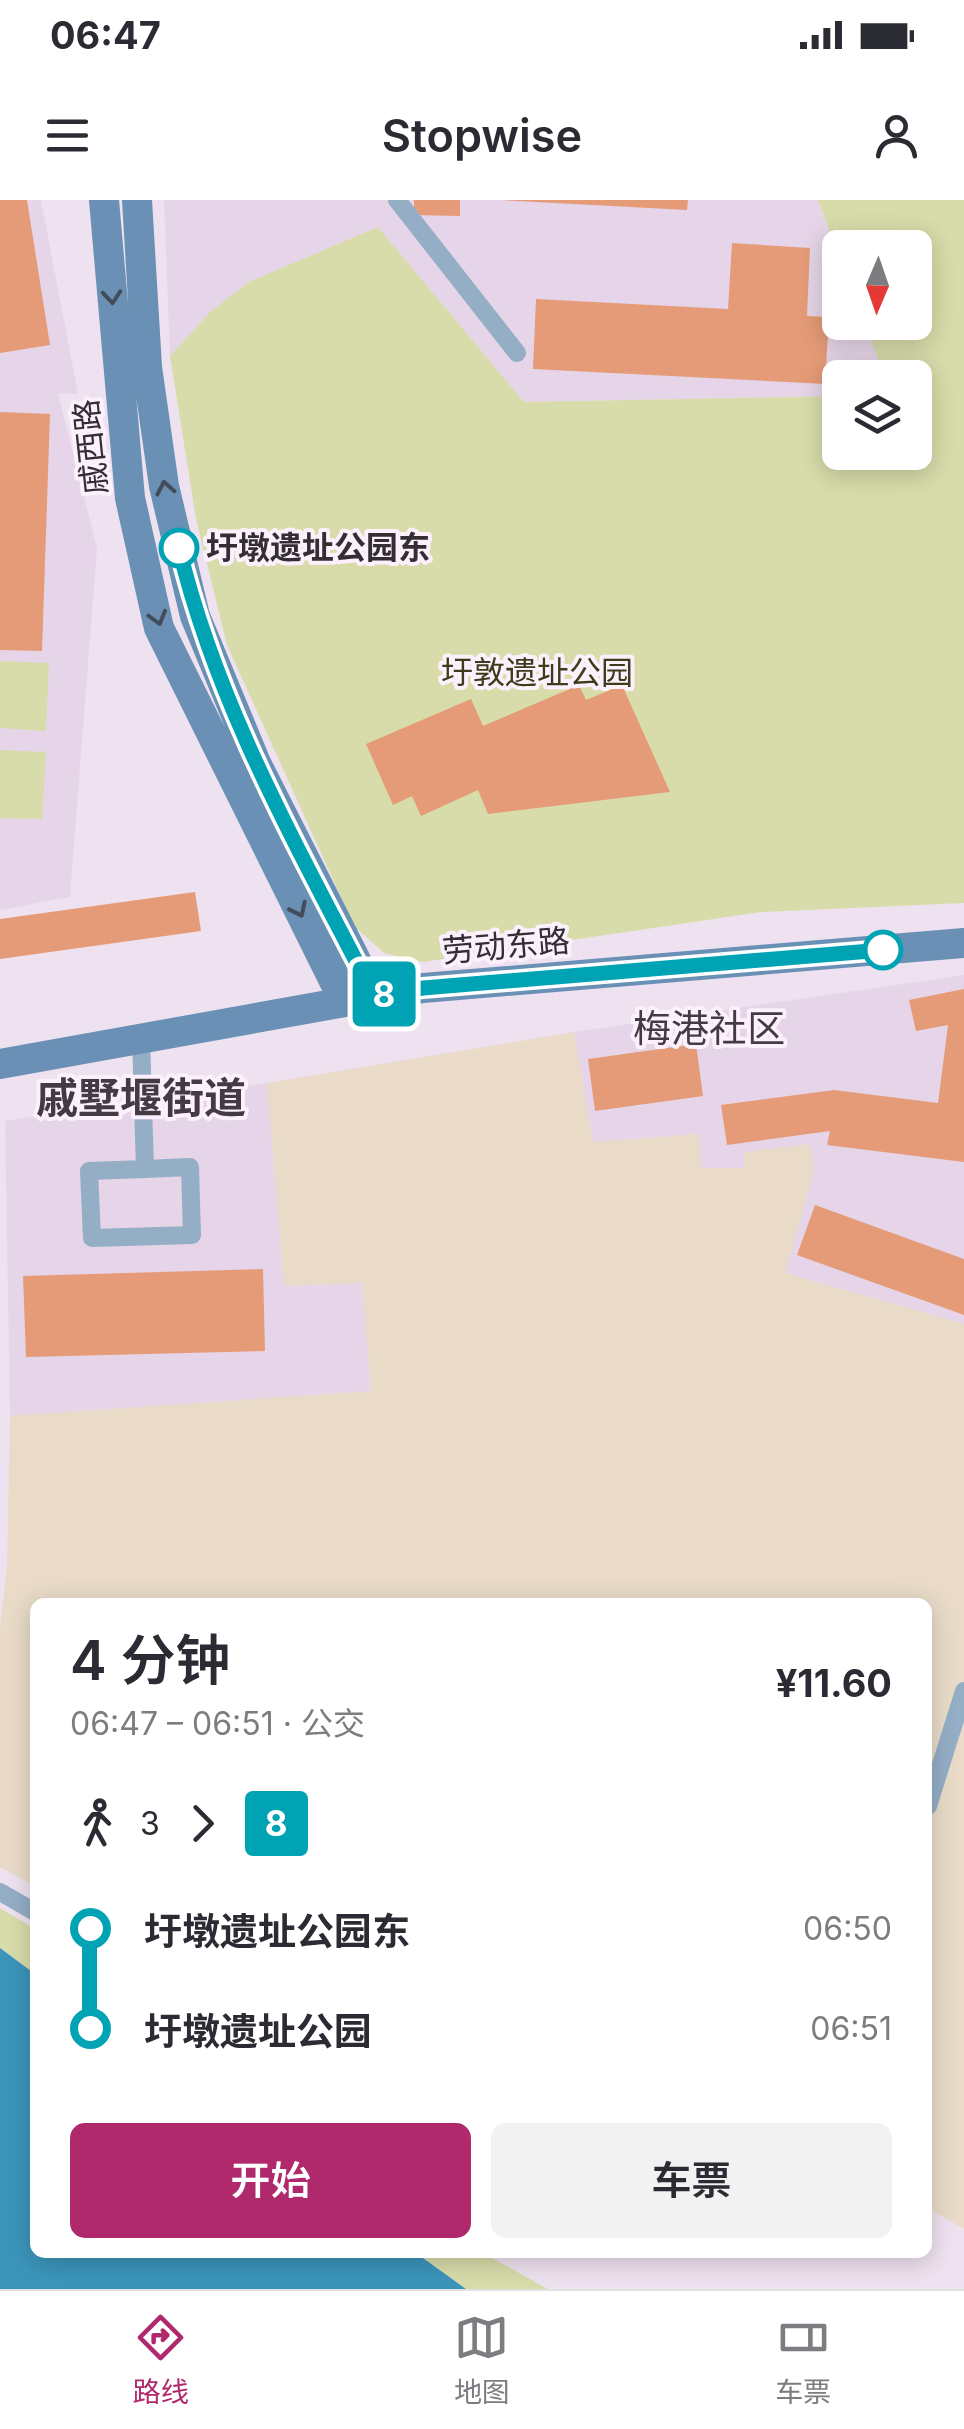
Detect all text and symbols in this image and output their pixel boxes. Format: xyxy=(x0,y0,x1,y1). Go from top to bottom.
text: 06:47 xyxy=(50,12,161,58)
icon: menu xyxy=(40,108,95,163)
text: Stopwise xyxy=(382,108,582,163)
icon: person xyxy=(869,108,924,163)
north arrow xyxy=(822,230,932,340)
map controls xyxy=(822,230,932,470)
one-way arrow xyxy=(101,290,123,306)
button: layers xyxy=(822,360,932,470)
street label: 戚西路 xyxy=(66,397,115,497)
one-way arrow xyxy=(155,480,176,496)
place label: 圩墩遗址公园东 xyxy=(206,528,430,567)
marker: 圩墩遗址公园东 xyxy=(160,529,198,567)
one-way arrow xyxy=(146,609,167,626)
park label: 圩敦遗址公园 xyxy=(441,653,633,692)
one-way arrow xyxy=(287,900,306,918)
street label: 劳动东路 xyxy=(440,920,571,971)
unlabelled marker xyxy=(864,931,902,969)
line badge: 8 xyxy=(352,962,416,1026)
text: 8 xyxy=(373,973,395,1015)
district label: 梅港社区 xyxy=(633,1005,785,1051)
district label: 戚墅堰街道 xyxy=(36,1072,246,1123)
text: 4 分钟 xyxy=(70,1627,231,1693)
text: ¥11.60 xyxy=(776,1660,892,1706)
text: 06:47 – 06:51 · 公交 xyxy=(70,1704,365,1743)
icon: walk xyxy=(70,1796,125,1851)
icon: forward xyxy=(175,1796,230,1851)
text: 8 xyxy=(265,1802,288,1844)
text: 3 xyxy=(140,1804,160,1843)
text: 圩墩遗址公园东 xyxy=(144,1908,410,1954)
text: 06:50 xyxy=(803,1909,892,1948)
text: 圩墩遗址公园 xyxy=(144,2008,372,2054)
text: 06:51 xyxy=(810,2009,892,2048)
button: 开始 xyxy=(70,2123,471,2238)
button: 车票 xyxy=(491,2123,892,2238)
tab: 路线 xyxy=(133,2310,189,2410)
tab: 地图 xyxy=(454,2310,510,2410)
tab: 车票 xyxy=(775,2310,831,2410)

